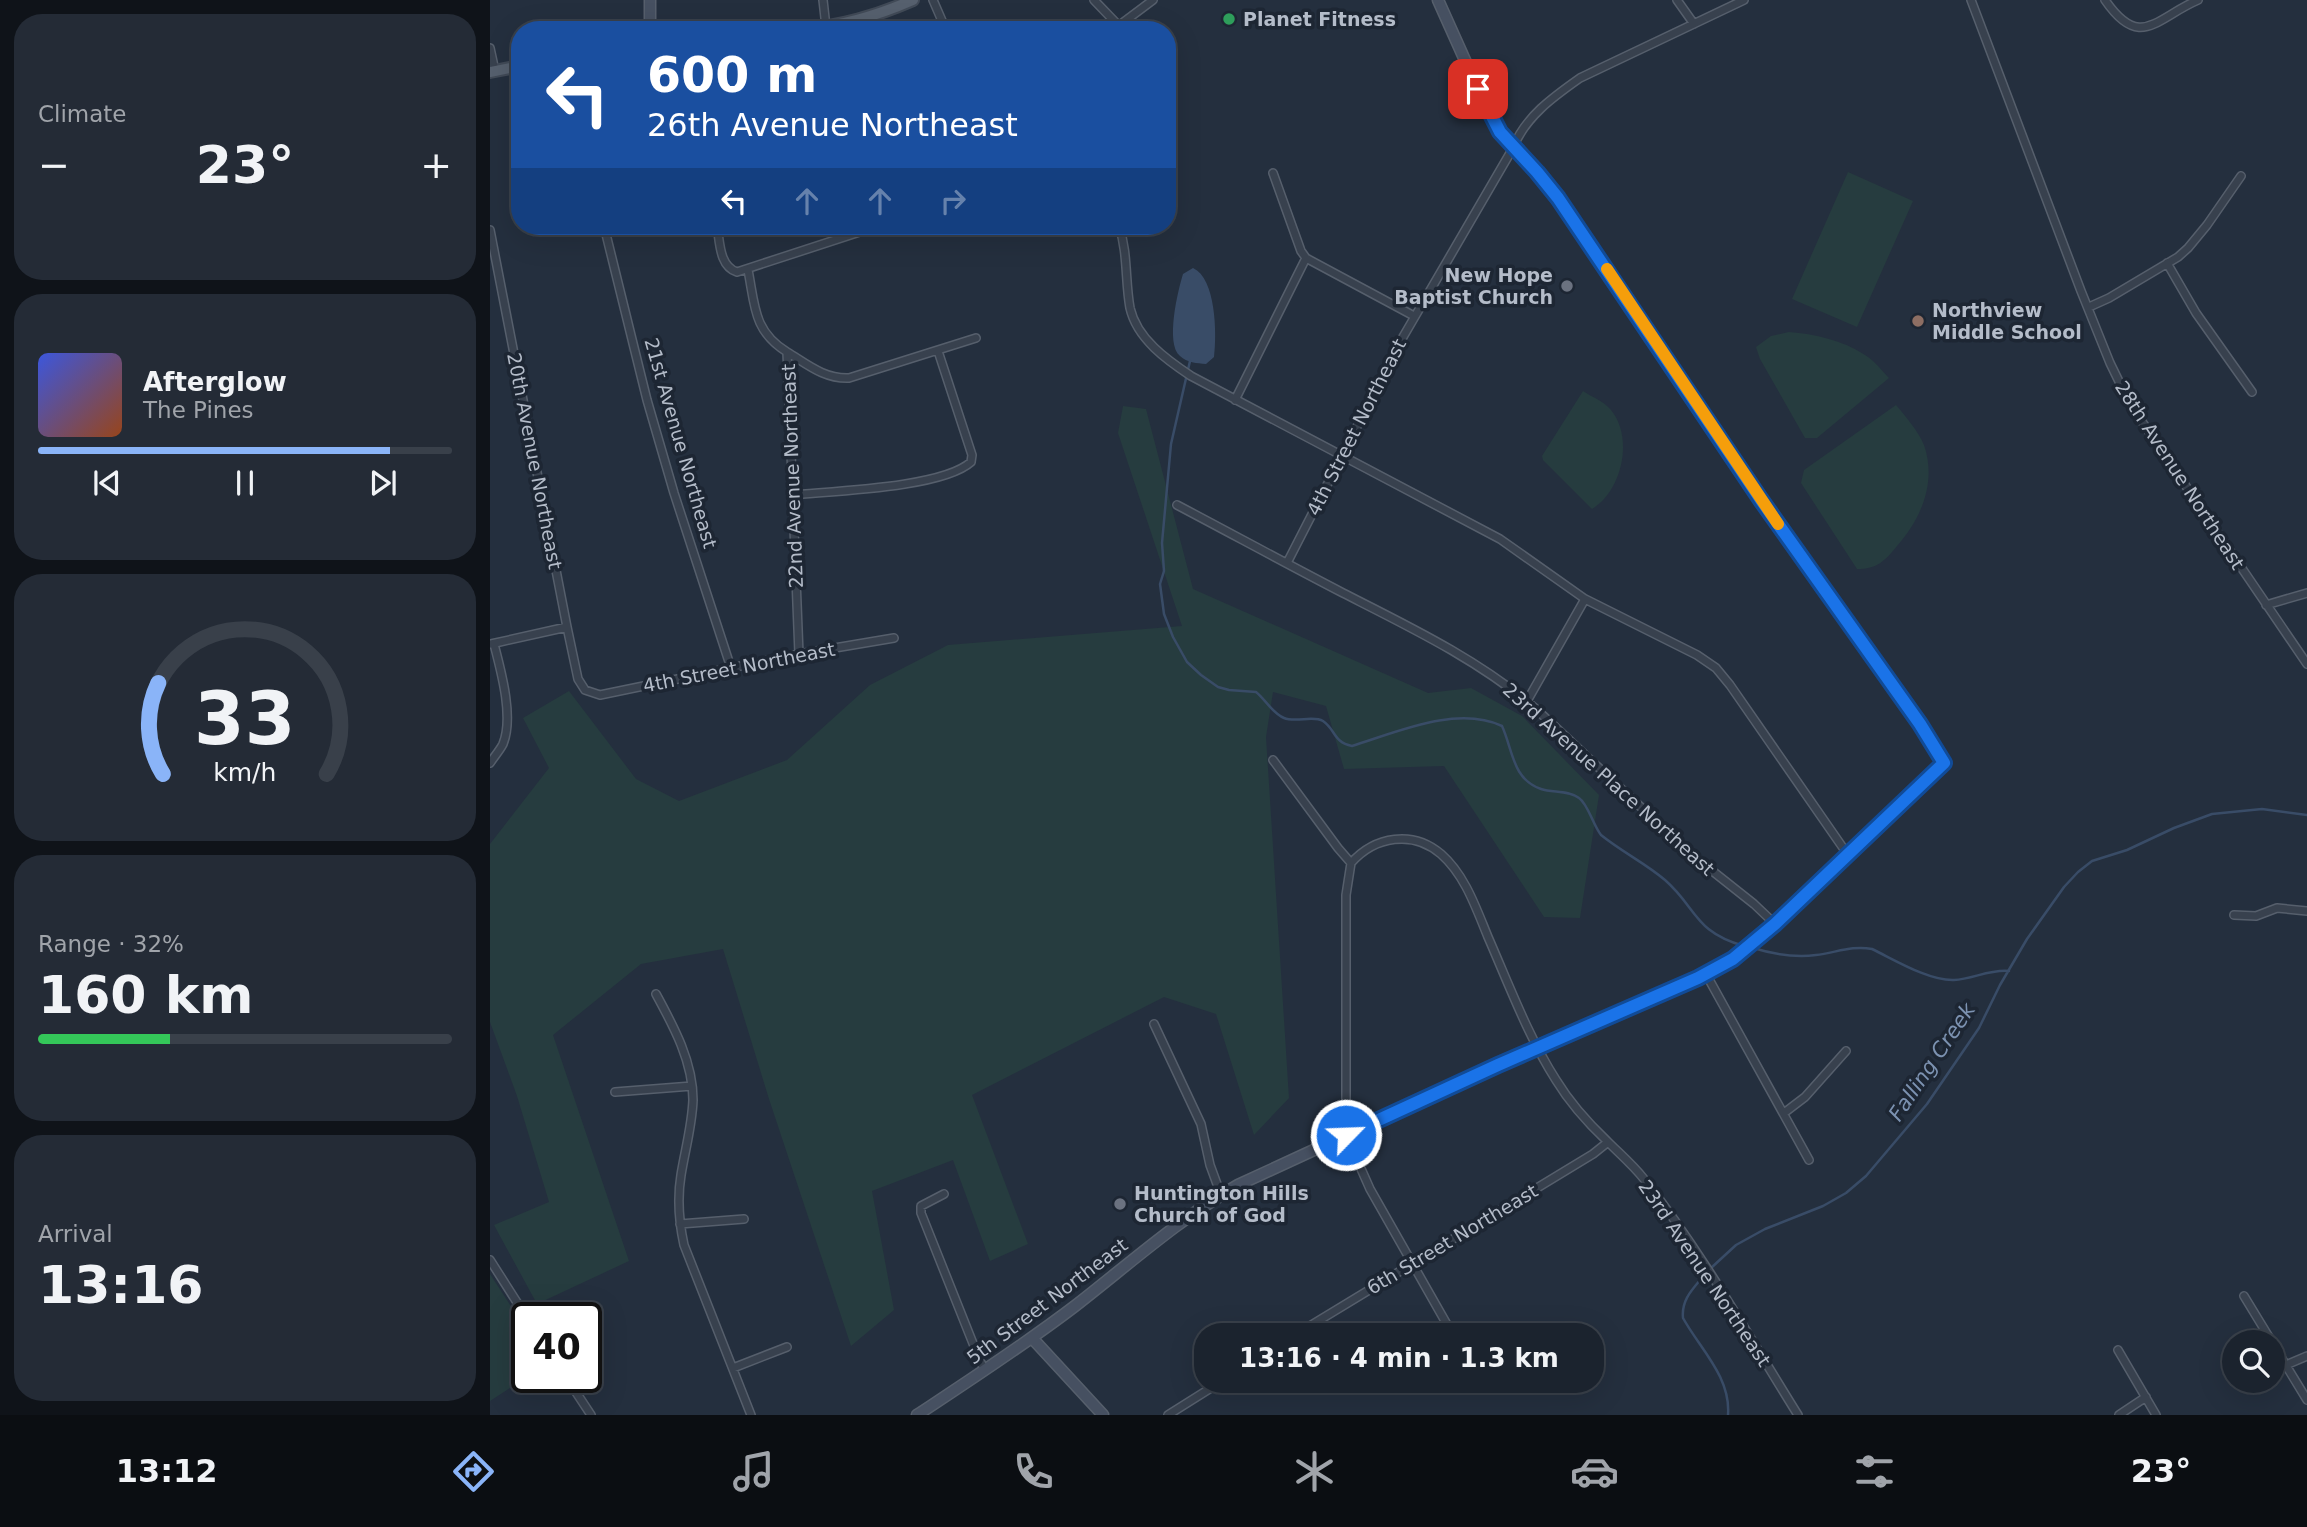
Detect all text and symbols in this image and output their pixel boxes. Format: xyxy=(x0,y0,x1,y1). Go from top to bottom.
place label: Planet Fitness xyxy=(1243,8,1396,30)
marker: Planet Fitness xyxy=(1221,11,1237,27)
text: 600 m xyxy=(647,47,817,104)
icon: left xyxy=(532,49,623,140)
pin xyxy=(1448,59,1508,119)
icon: arrive xyxy=(1459,70,1497,108)
text: Climate xyxy=(38,101,127,127)
text: 26th Avenue Northeast xyxy=(647,106,1018,144)
text: 23° xyxy=(196,135,294,195)
text: − xyxy=(38,143,70,187)
text: + xyxy=(420,143,452,187)
icon: left xyxy=(715,182,753,220)
icon: ahead xyxy=(788,182,826,220)
icon: ahead xyxy=(861,182,899,220)
icon: right xyxy=(934,182,972,220)
place label: New Hope Baptist Church xyxy=(1394,264,1553,308)
marker: New Hope Baptist Church xyxy=(1559,278,1575,294)
place label: Northview Middle School xyxy=(1932,299,2082,343)
marker: Northview Middle School xyxy=(1910,313,1926,329)
street label: 21st Avenue Northeast xyxy=(640,335,722,551)
street label: 4th Street Northeast xyxy=(1302,335,1410,519)
street label: 20th Avenue Northeast xyxy=(503,351,567,571)
street label: 22nd Avenue Northeast xyxy=(777,363,807,589)
text: Afterglow xyxy=(143,367,287,397)
street label: 28th Avenue Northeast xyxy=(2111,377,2249,573)
text: The Pines xyxy=(143,397,254,423)
icon: previous xyxy=(88,464,126,502)
icon: pause xyxy=(226,464,264,502)
icon: next xyxy=(364,464,402,502)
street label: 4th Street Northeast xyxy=(641,638,837,696)
text: 33 xyxy=(194,676,296,761)
street label: 23rd Avenue Place Northeast xyxy=(1499,678,1719,880)
text: km/h xyxy=(213,757,277,786)
text: Range · 32% xyxy=(38,931,184,957)
text: 160 km xyxy=(38,965,253,1025)
water label: Falling Creek xyxy=(1884,998,1981,1126)
position arrow xyxy=(1309,1098,1383,1172)
street label: 23rd Avenue Northeast xyxy=(1634,1176,1776,1370)
street label: 6th Street Northeast xyxy=(1363,1179,1541,1299)
place label: Huntington Hills Church of God xyxy=(1134,1182,1309,1226)
marker: Huntington Hills Church of God xyxy=(1112,1196,1128,1212)
text: Arrival xyxy=(38,1221,113,1247)
street label: 5th Street Northeast xyxy=(962,1233,1132,1369)
text: 13:16 xyxy=(38,1255,204,1315)
speed limit sign: 40 xyxy=(511,1302,602,1393)
map controls xyxy=(2222,1330,2285,1393)
button: search xyxy=(2222,1330,2285,1393)
text: 13:16 · 4 min · 1.3 km xyxy=(1239,1343,1559,1373)
icon: directions xyxy=(449,1447,498,1496)
icon: music xyxy=(729,1447,778,1496)
icon: phone xyxy=(1009,1447,1058,1496)
icon: climate xyxy=(1290,1447,1339,1496)
icon: car xyxy=(1570,1447,1619,1496)
icon: filters xyxy=(1850,1447,1899,1496)
text: 13:12 xyxy=(116,1452,218,1490)
text: 23° xyxy=(2131,1452,2191,1490)

